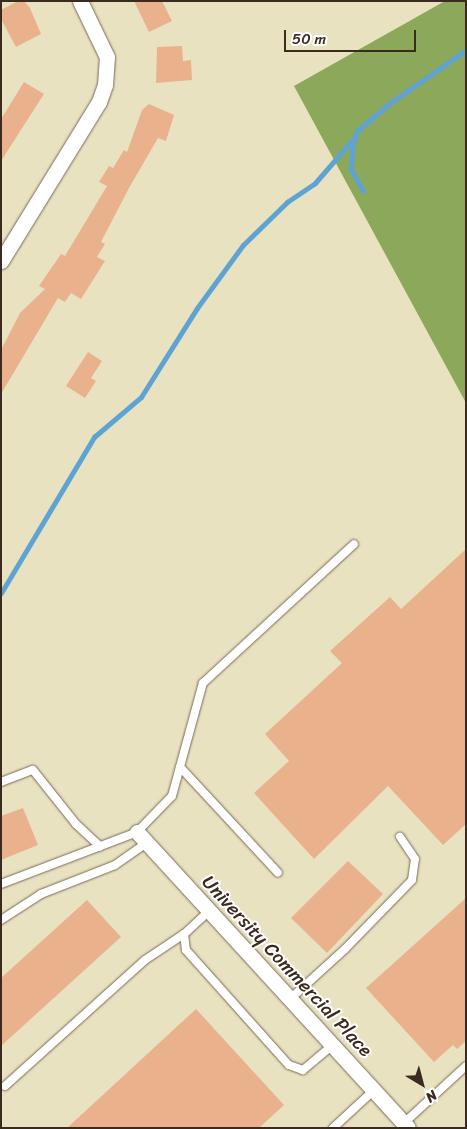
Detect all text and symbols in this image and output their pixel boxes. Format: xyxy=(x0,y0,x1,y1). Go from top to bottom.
scale bar xyxy=(287,20,420,52)
text: 50 m xyxy=(292,26,326,52)
street label: University Commercial Place xyxy=(197,870,377,1062)
north arrow xyxy=(397,1059,447,1109)
text: N xyxy=(420,1083,443,1109)

